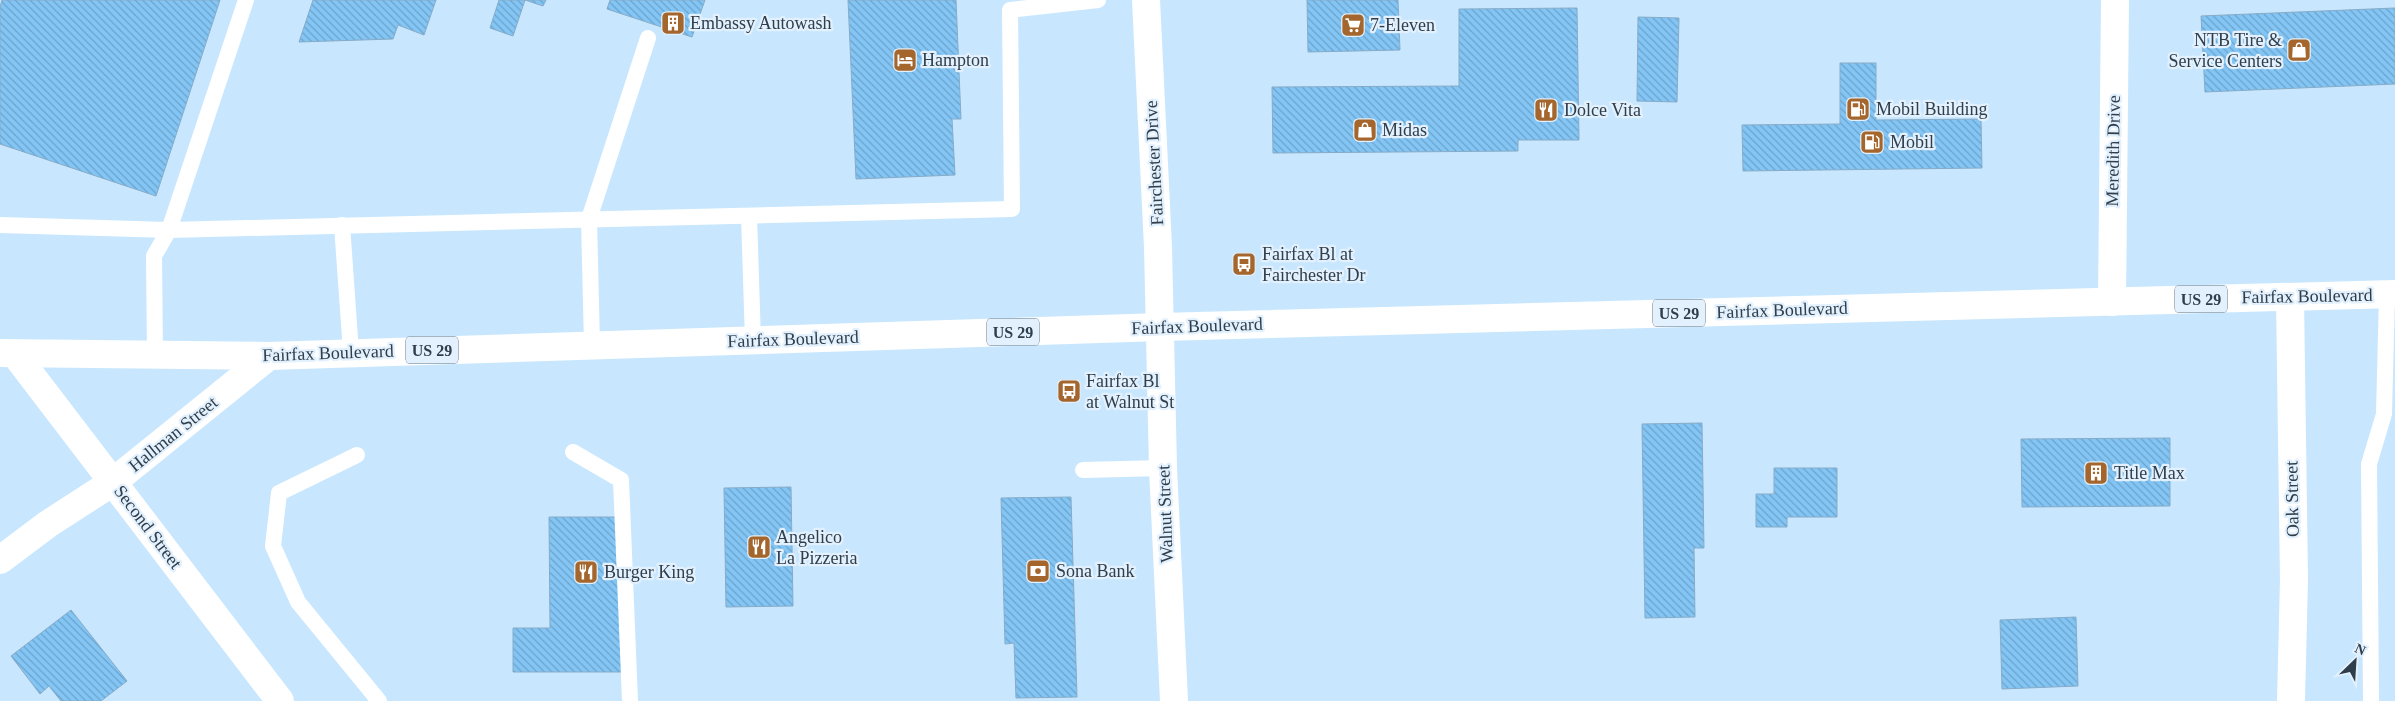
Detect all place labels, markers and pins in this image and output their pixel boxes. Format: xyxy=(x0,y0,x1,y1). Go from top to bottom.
building icon: Embassy Autowash xyxy=(660,10,686,36)
supermarket icon: 7-Eleven xyxy=(1340,12,1366,38)
place label: Embassy Autowash xyxy=(690,13,832,33)
place label: 7-Eleven xyxy=(1370,15,1435,35)
place label: NTB Tire & Service Centers xyxy=(2169,30,2282,71)
shop icon: NTB Tire & Service Centers xyxy=(2286,37,2312,63)
hotel icon: Hampton xyxy=(892,47,918,73)
place label: Hampton xyxy=(922,50,989,70)
fuel station icon: Mobil Building xyxy=(1845,96,1871,122)
restaurant icon: Dolce Vita xyxy=(1533,97,1559,123)
place label: Mobil Building xyxy=(1876,99,1988,119)
place label: Dolce Vita xyxy=(1564,100,1641,120)
shop icon: Midas xyxy=(1352,117,1378,143)
place label: Midas xyxy=(1382,120,1427,140)
fuel station icon: Mobil xyxy=(1859,129,1885,155)
place label: Mobil xyxy=(1890,132,1934,152)
place label: Fairfax Bl at Fairchester Dr xyxy=(1262,244,1365,285)
bus stop icon: Fairfax Bl at Fairchester Dr xyxy=(1231,251,1257,277)
place label: Fairfax Bl at Walnut St xyxy=(1086,371,1174,412)
bus stop icon: Fairfax Bl at Walnut St xyxy=(1056,378,1082,404)
building icon: Title Max xyxy=(2083,460,2109,486)
place label: Title Max xyxy=(2114,463,2185,483)
place label: Angelico La Pizzeria xyxy=(776,527,857,568)
restaurant icon: Angelico La Pizzeria xyxy=(746,534,772,560)
bank icon: Sona Bank xyxy=(1025,558,1051,584)
restaurant icon: Burger King xyxy=(573,559,599,585)
place label: Sona Bank xyxy=(1056,561,1135,581)
place label: Burger King xyxy=(604,562,694,582)

